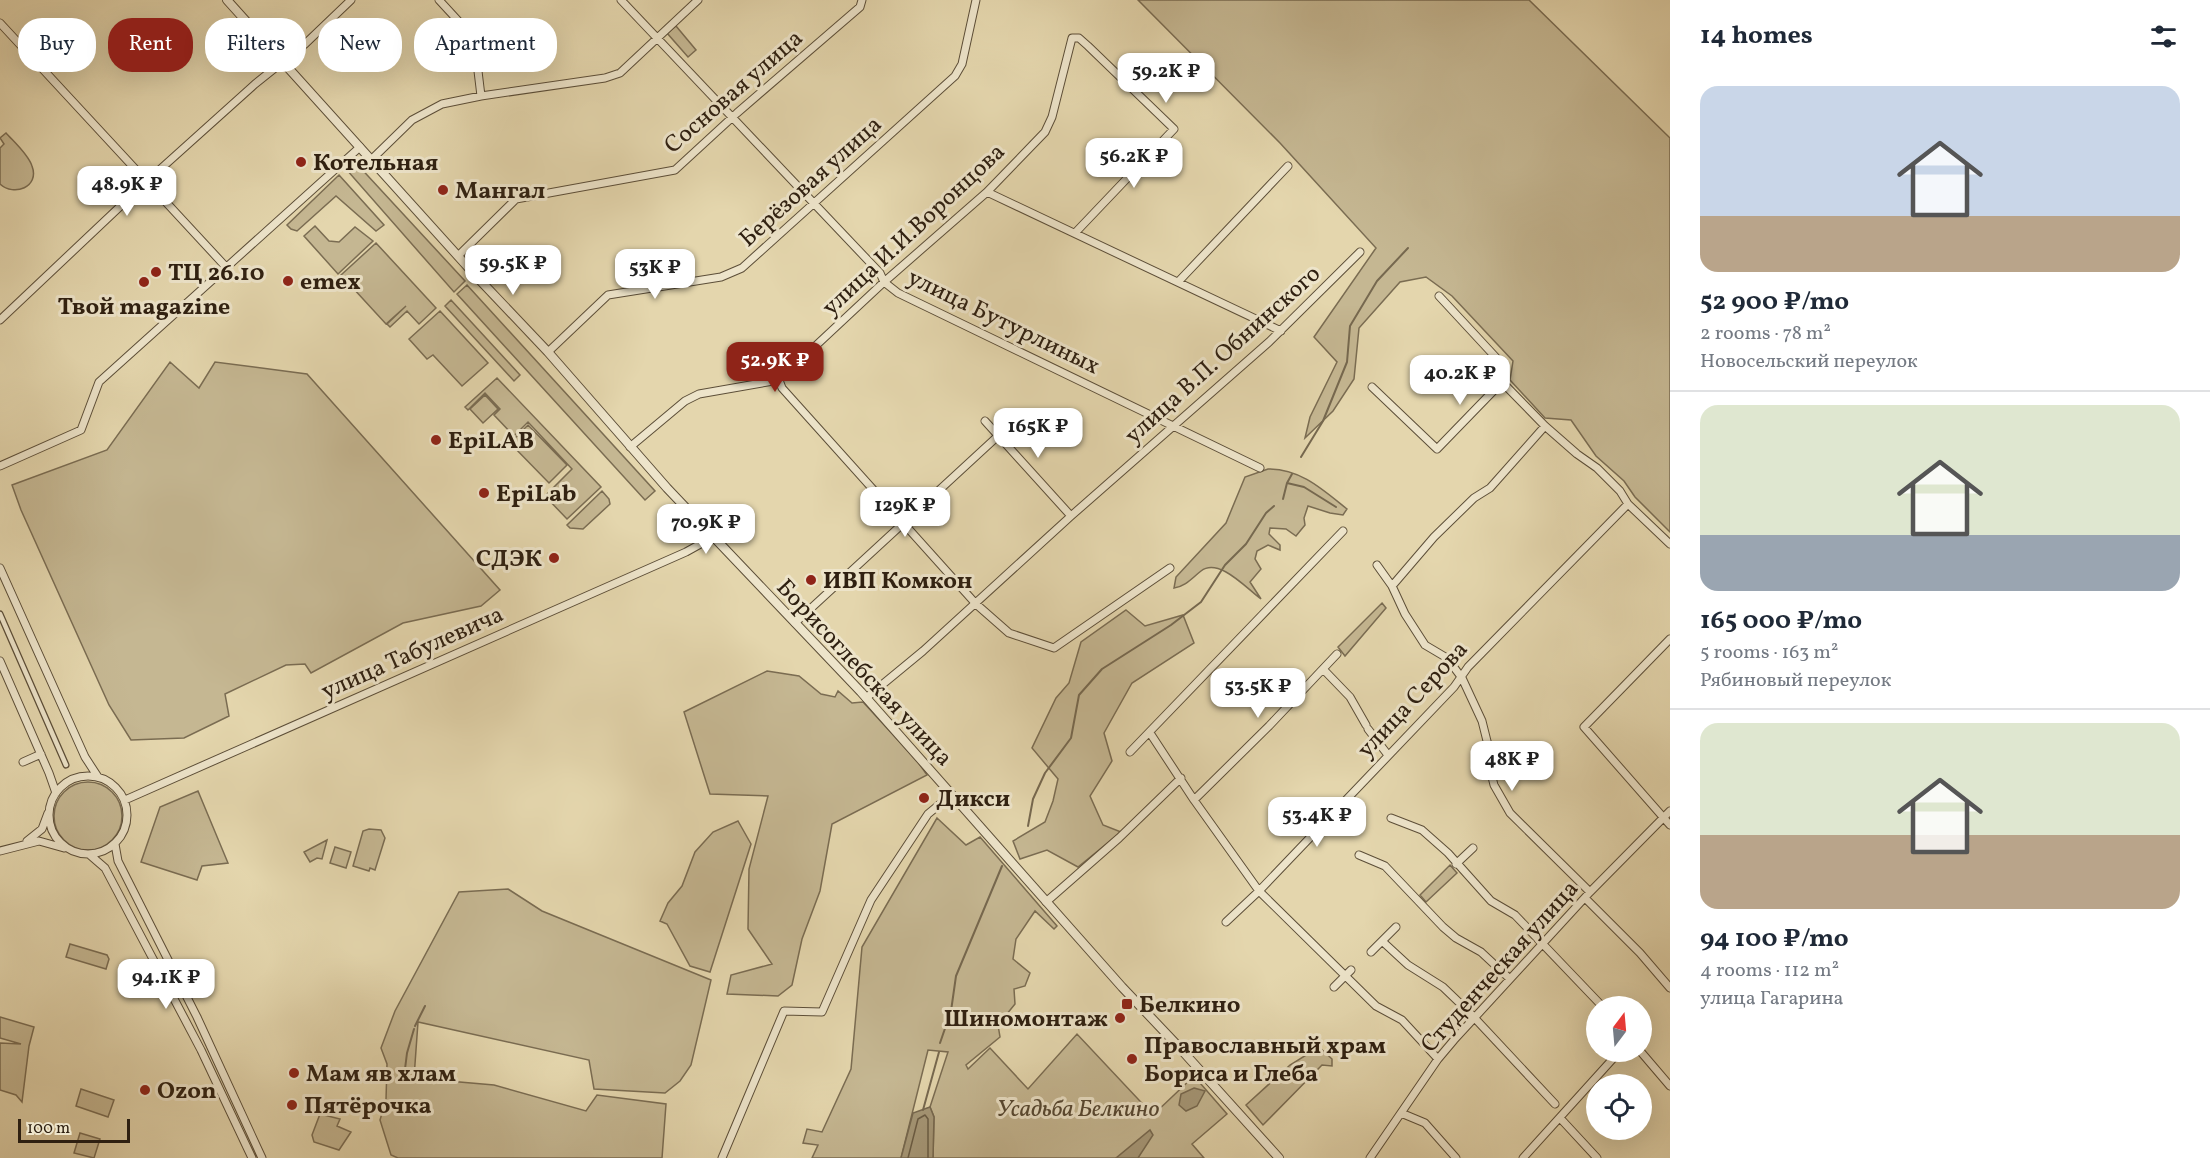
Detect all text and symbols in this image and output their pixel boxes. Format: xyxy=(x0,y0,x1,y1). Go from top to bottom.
chip: Buy xyxy=(18,18,96,72)
chip: Rent xyxy=(108,18,193,72)
chip: Filters xyxy=(205,18,306,72)
chip: New xyxy=(318,18,402,72)
chip: Apartment xyxy=(414,18,557,72)
text: 14 homes xyxy=(1700,18,1813,54)
icon: filters xyxy=(2147,20,2180,53)
street label: Сосновая улица xyxy=(657,23,811,162)
pin: 59.2K ₽ xyxy=(1111,53,1221,104)
text: 59.2K ₽ xyxy=(1132,58,1200,86)
street label: Берёзовая улица xyxy=(732,109,890,256)
icon: home xyxy=(1886,125,1994,233)
street label: улица И.И.Воронцова xyxy=(815,136,1014,325)
pin: 56.2K ₽ xyxy=(1079,138,1189,189)
text: 56.2K ₽ xyxy=(1100,143,1168,171)
place label: Котельная xyxy=(313,147,438,181)
marker: Котельная xyxy=(294,155,308,169)
pin: 48.9K ₽ xyxy=(72,166,182,217)
text: 48.9K ₽ xyxy=(91,171,163,199)
place label: Мангал xyxy=(455,175,545,209)
marker: Мангал xyxy=(436,183,450,197)
pin: 59.5K ₽ xyxy=(458,245,568,296)
pin: 53K ₽ xyxy=(613,249,697,300)
text: 59.5K ₽ xyxy=(479,250,547,278)
text: 53K ₽ xyxy=(629,254,681,282)
place label: ТЦ 26.10 xyxy=(168,257,265,291)
street label: улица В.П. Обнинского xyxy=(1118,258,1329,453)
street label: улица Бутурлиных xyxy=(901,261,1105,384)
marker: ТЦ 26.10 xyxy=(149,265,163,279)
place label: emex xyxy=(300,266,361,300)
marker: emex xyxy=(281,274,295,288)
marker: Твой magazine xyxy=(137,275,151,289)
text: 52 900 ₽/mo xyxy=(1700,284,1849,320)
place label: Твой magazine xyxy=(58,291,230,325)
text: 2 rooms · 78 m² xyxy=(1700,320,1831,348)
pin: 52.9K ₽ xyxy=(720,342,830,393)
text: 52.9K ₽ xyxy=(741,347,809,375)
text: Новосельский переулок xyxy=(1700,348,1918,376)
pin: 40.2K ₽ xyxy=(1405,355,1515,406)
text: 40.2K ₽ xyxy=(1424,360,1496,388)
pin: 165K ₽ xyxy=(989,408,1087,459)
text: 165K ₽ xyxy=(1008,413,1068,441)
place label: EpiLAB xyxy=(448,425,534,459)
marker: EpiLAB xyxy=(429,433,443,447)
icon: home xyxy=(1886,444,1994,552)
place label: EpiLab xyxy=(496,478,576,512)
marker: EpiLab xyxy=(477,486,491,500)
pin: 129K ₽ xyxy=(856,487,954,538)
text: 129K ₽ xyxy=(874,492,936,520)
pin: 70.9K ₽ xyxy=(651,504,761,555)
text: 70.9K ₽ xyxy=(671,509,741,537)
place label: СДЭК xyxy=(476,543,542,577)
marker: СДЭК xyxy=(547,551,561,565)
place label: ИВП Комкон xyxy=(823,565,972,599)
street label: Борисоглебская улица xyxy=(767,572,960,775)
marker: ИВП Комкон xyxy=(804,573,818,587)
street label: улица Табулевича xyxy=(316,598,509,709)
text: 165 000 ₽/mo xyxy=(1700,603,1862,639)
street label: улица Серова xyxy=(1350,634,1477,767)
text: 5 rooms · 163 m² xyxy=(1700,639,1838,667)
text: Рябиновый переулок xyxy=(1700,667,1891,695)
pin: 53.5K ₽ xyxy=(1203,668,1313,719)
text: 53.5K ₽ xyxy=(1224,673,1292,701)
pin: 48K ₽ xyxy=(1470,741,1554,792)
text: 48K ₽ xyxy=(1484,746,1540,774)
icon: home xyxy=(1886,762,1994,870)
place label: Дикси xyxy=(936,783,1010,817)
marker: Дикси xyxy=(917,791,931,805)
pin: 53.4K ₽ xyxy=(1262,797,1372,848)
text: 53.4K ₽ xyxy=(1282,802,1352,830)
street label: Студенческая улица xyxy=(1414,874,1587,1061)
text: 94 100 ₽/mo xyxy=(1700,921,1849,957)
text: 4 rooms · 112 m² xyxy=(1700,957,1839,985)
pin: 94.1K ₽ xyxy=(111,959,221,1010)
text: 94.1K ₽ xyxy=(132,964,200,992)
text: улица Гагарина xyxy=(1700,985,1844,1013)
place label: Белкино xyxy=(1139,989,1240,1023)
north arrow xyxy=(1586,996,1652,1062)
map controls xyxy=(1586,996,1652,1140)
marker: Белкино xyxy=(1120,997,1134,1011)
place label: Шиномонтаж xyxy=(944,1003,1108,1037)
marker: Шиномонтаж xyxy=(1113,1011,1127,1025)
place label: Православный храм Бориса и Глеба xyxy=(1144,1030,1386,1092)
marker: Православный храм Бориса и Глеба xyxy=(1125,1052,1139,1066)
place label: Мам яв хлам xyxy=(306,1058,456,1092)
marker: Мам яв хлам xyxy=(287,1066,301,1080)
button: locate xyxy=(1586,1074,1652,1140)
place label: Ozon xyxy=(157,1075,217,1109)
marker: Ozon xyxy=(138,1083,152,1097)
place label: Пятёрочка xyxy=(304,1090,432,1124)
park label: Усадьба Белкино xyxy=(997,1093,1159,1127)
marker: Пятёрочка xyxy=(285,1098,299,1112)
scale bar xyxy=(18,1116,130,1144)
text: 100 m xyxy=(27,1118,70,1140)

